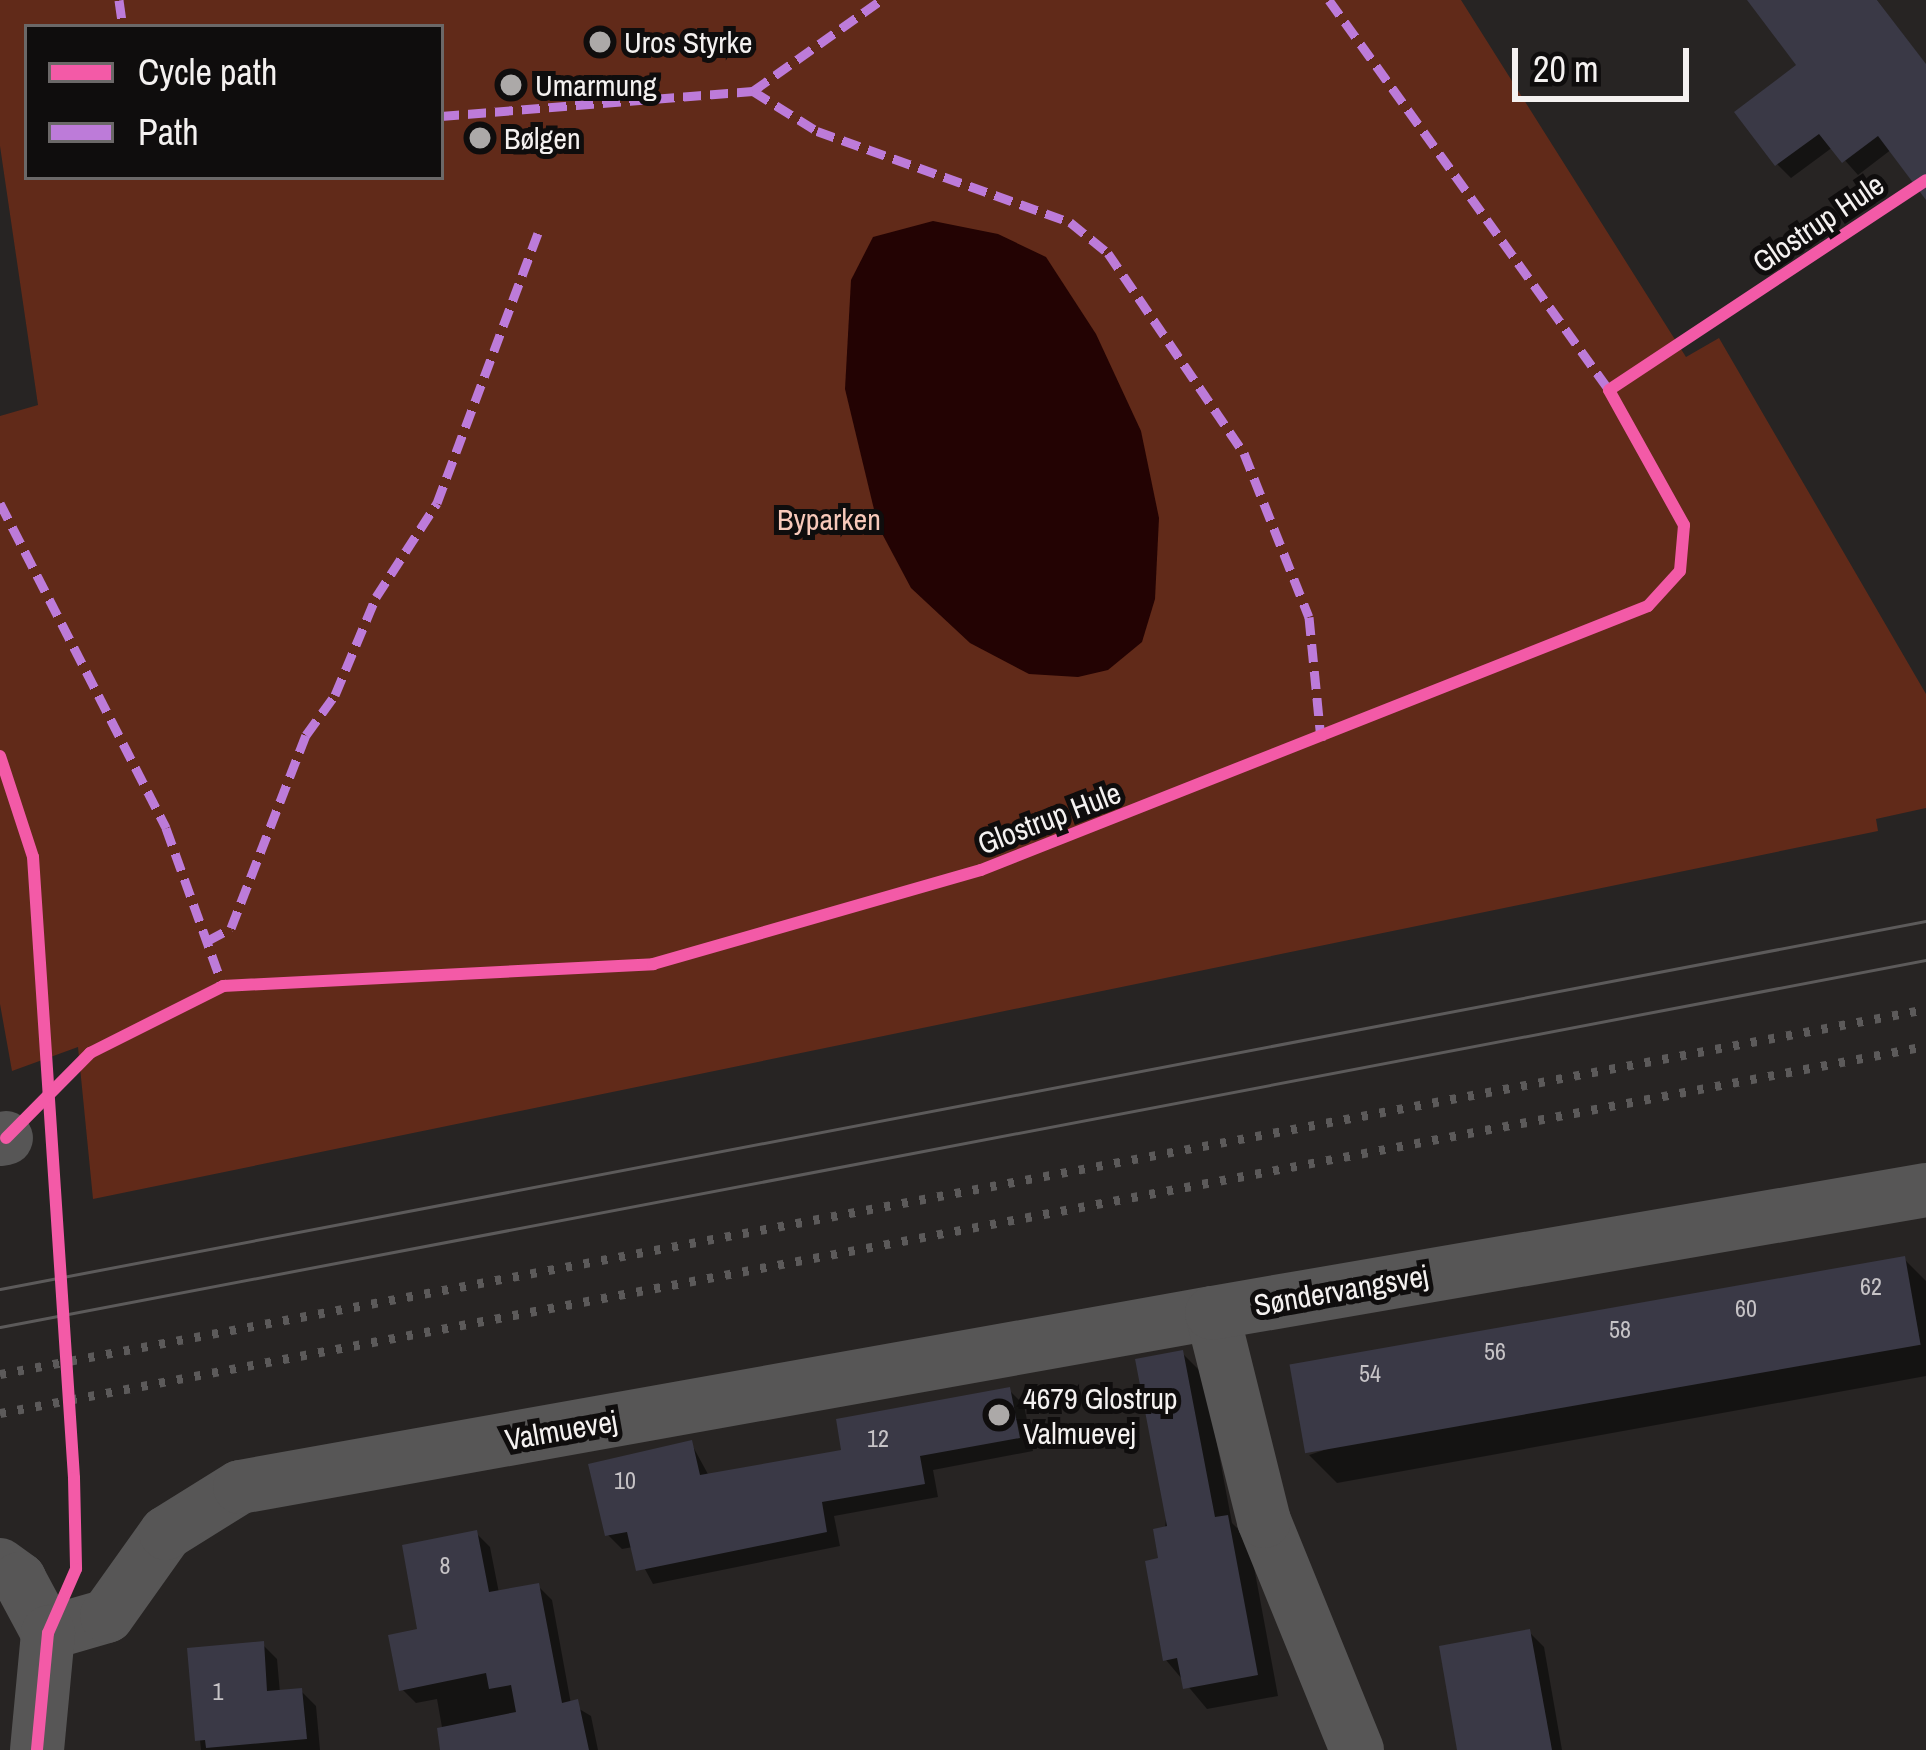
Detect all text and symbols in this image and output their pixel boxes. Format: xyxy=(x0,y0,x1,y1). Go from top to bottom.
legend xyxy=(24,24,444,180)
place label: Uros Styrke xyxy=(624,24,752,60)
scale bar xyxy=(1518,24,1695,98)
marker: Uros Styrke xyxy=(587,29,613,55)
text: 20 m xyxy=(1533,45,1599,93)
text: Cycle path xyxy=(138,48,277,96)
place label: Umarmung xyxy=(535,67,657,103)
marker: Umarmung xyxy=(498,72,524,98)
text: Path xyxy=(138,108,199,156)
place label: Bølgen xyxy=(504,120,581,156)
marker: Bølgen xyxy=(467,125,493,151)
street label: Glostrup Hule xyxy=(1746,166,1890,280)
park label: Byparken xyxy=(777,501,881,537)
street label: Glostrup Hule xyxy=(972,774,1126,862)
street label: Søndervangsvej xyxy=(1251,1257,1431,1323)
house number: 62 xyxy=(1860,1273,1882,1301)
house number: 60 xyxy=(1735,1295,1757,1323)
house number: 58 xyxy=(1609,1316,1631,1344)
house number: 56 xyxy=(1484,1338,1506,1366)
house number: 54 xyxy=(1359,1360,1381,1388)
place label: 4679 Glostrup Valmuevej xyxy=(1023,1380,1178,1450)
street label: Valmuevej xyxy=(502,1402,620,1458)
marker: 4679 Glostrup Valmuevej xyxy=(986,1402,1012,1428)
house number: 12 xyxy=(867,1425,889,1453)
house number: 10 xyxy=(614,1467,636,1495)
house number: 8 xyxy=(440,1552,450,1580)
house number: 1 xyxy=(213,1678,223,1706)

